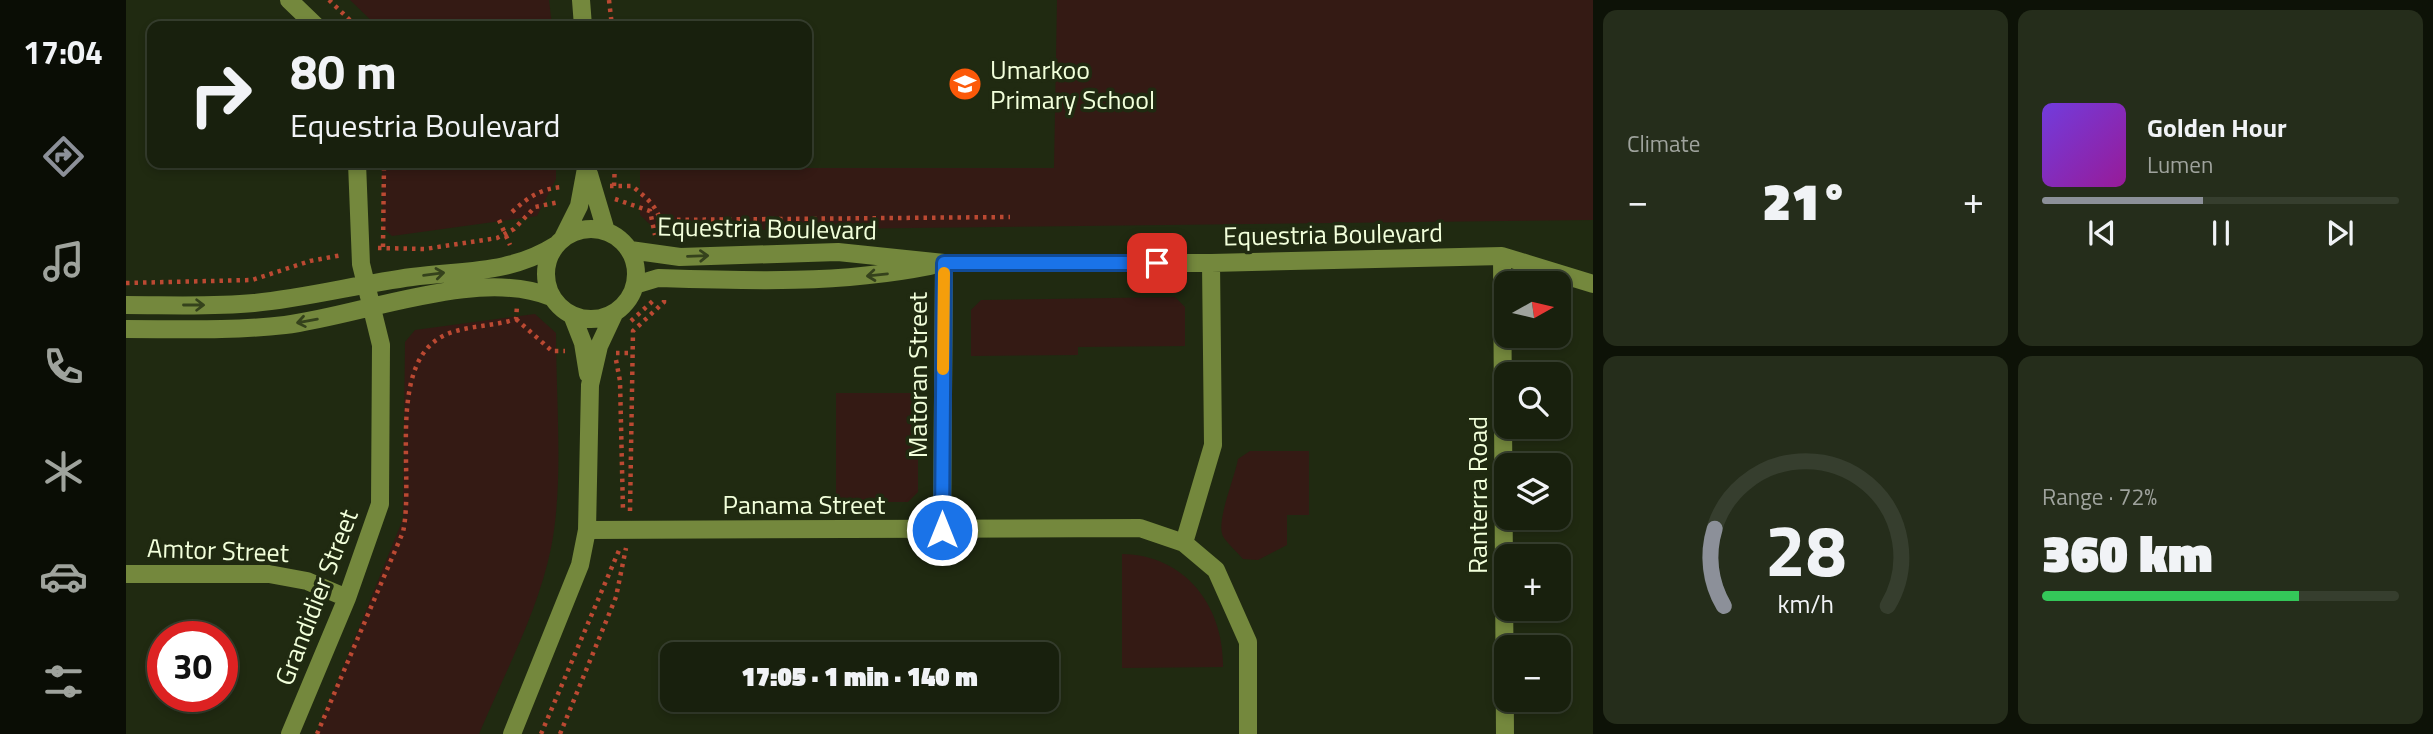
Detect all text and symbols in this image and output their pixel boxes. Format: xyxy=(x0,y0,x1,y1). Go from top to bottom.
text: 17:04 xyxy=(23,28,103,76)
text: 80 m xyxy=(290,33,397,108)
icon: right xyxy=(175,49,266,140)
place label: Umarkoo Primary School xyxy=(990,50,1155,119)
school or university icon: Umarkoo Primary School xyxy=(946,65,984,103)
text: Equestria Boulevard xyxy=(290,101,560,149)
text: Golden Hour xyxy=(2147,108,2287,147)
text: Climate xyxy=(1627,126,1700,161)
icon: directions xyxy=(39,132,88,181)
text: Lumen xyxy=(2147,147,2213,182)
text: 21° xyxy=(1763,161,1848,240)
text: − xyxy=(1627,171,1648,229)
text: + xyxy=(1963,171,1984,229)
street label: Equestria Boulevard xyxy=(657,207,877,249)
street label: Equestria Boulevard xyxy=(1223,213,1443,255)
icon: previous xyxy=(2083,214,2121,252)
icon: pause xyxy=(2202,214,2240,252)
icon: next xyxy=(2321,214,2359,252)
pin xyxy=(1127,233,1187,293)
icon: music xyxy=(39,237,88,286)
icon: arrive xyxy=(1138,244,1176,282)
one-way arrow xyxy=(686,250,709,263)
one-way arrow xyxy=(423,268,445,281)
one-way arrow xyxy=(866,269,889,282)
north arrow xyxy=(1494,271,1572,348)
map controls xyxy=(1494,271,1571,712)
street label: Matoran Street xyxy=(898,292,937,458)
one-way arrow xyxy=(182,298,205,312)
one-way arrow xyxy=(296,315,319,328)
icon: phone xyxy=(39,342,88,391)
button: search xyxy=(1494,362,1571,439)
street label: Ranterra Road xyxy=(1458,416,1497,574)
icon: climate xyxy=(39,447,88,496)
button: layers xyxy=(1494,453,1571,530)
text: Range · 72% xyxy=(2042,479,2157,514)
street label: Panama Street xyxy=(723,485,885,524)
position arrow xyxy=(905,493,979,567)
text: 28 xyxy=(1765,494,1846,604)
street label: Grandidier Street xyxy=(265,503,367,691)
text: 360 km xyxy=(2042,513,2213,592)
street label: Amtor Street xyxy=(146,528,290,572)
button: + xyxy=(1494,544,1571,621)
icon: car xyxy=(39,552,88,601)
text: km/h xyxy=(1777,585,1834,623)
speed limit sign: 30 xyxy=(147,621,238,712)
button: − xyxy=(1494,635,1571,712)
icon: filters xyxy=(39,657,88,706)
text: 17:05 · 1 min · 140 m xyxy=(741,657,978,696)

